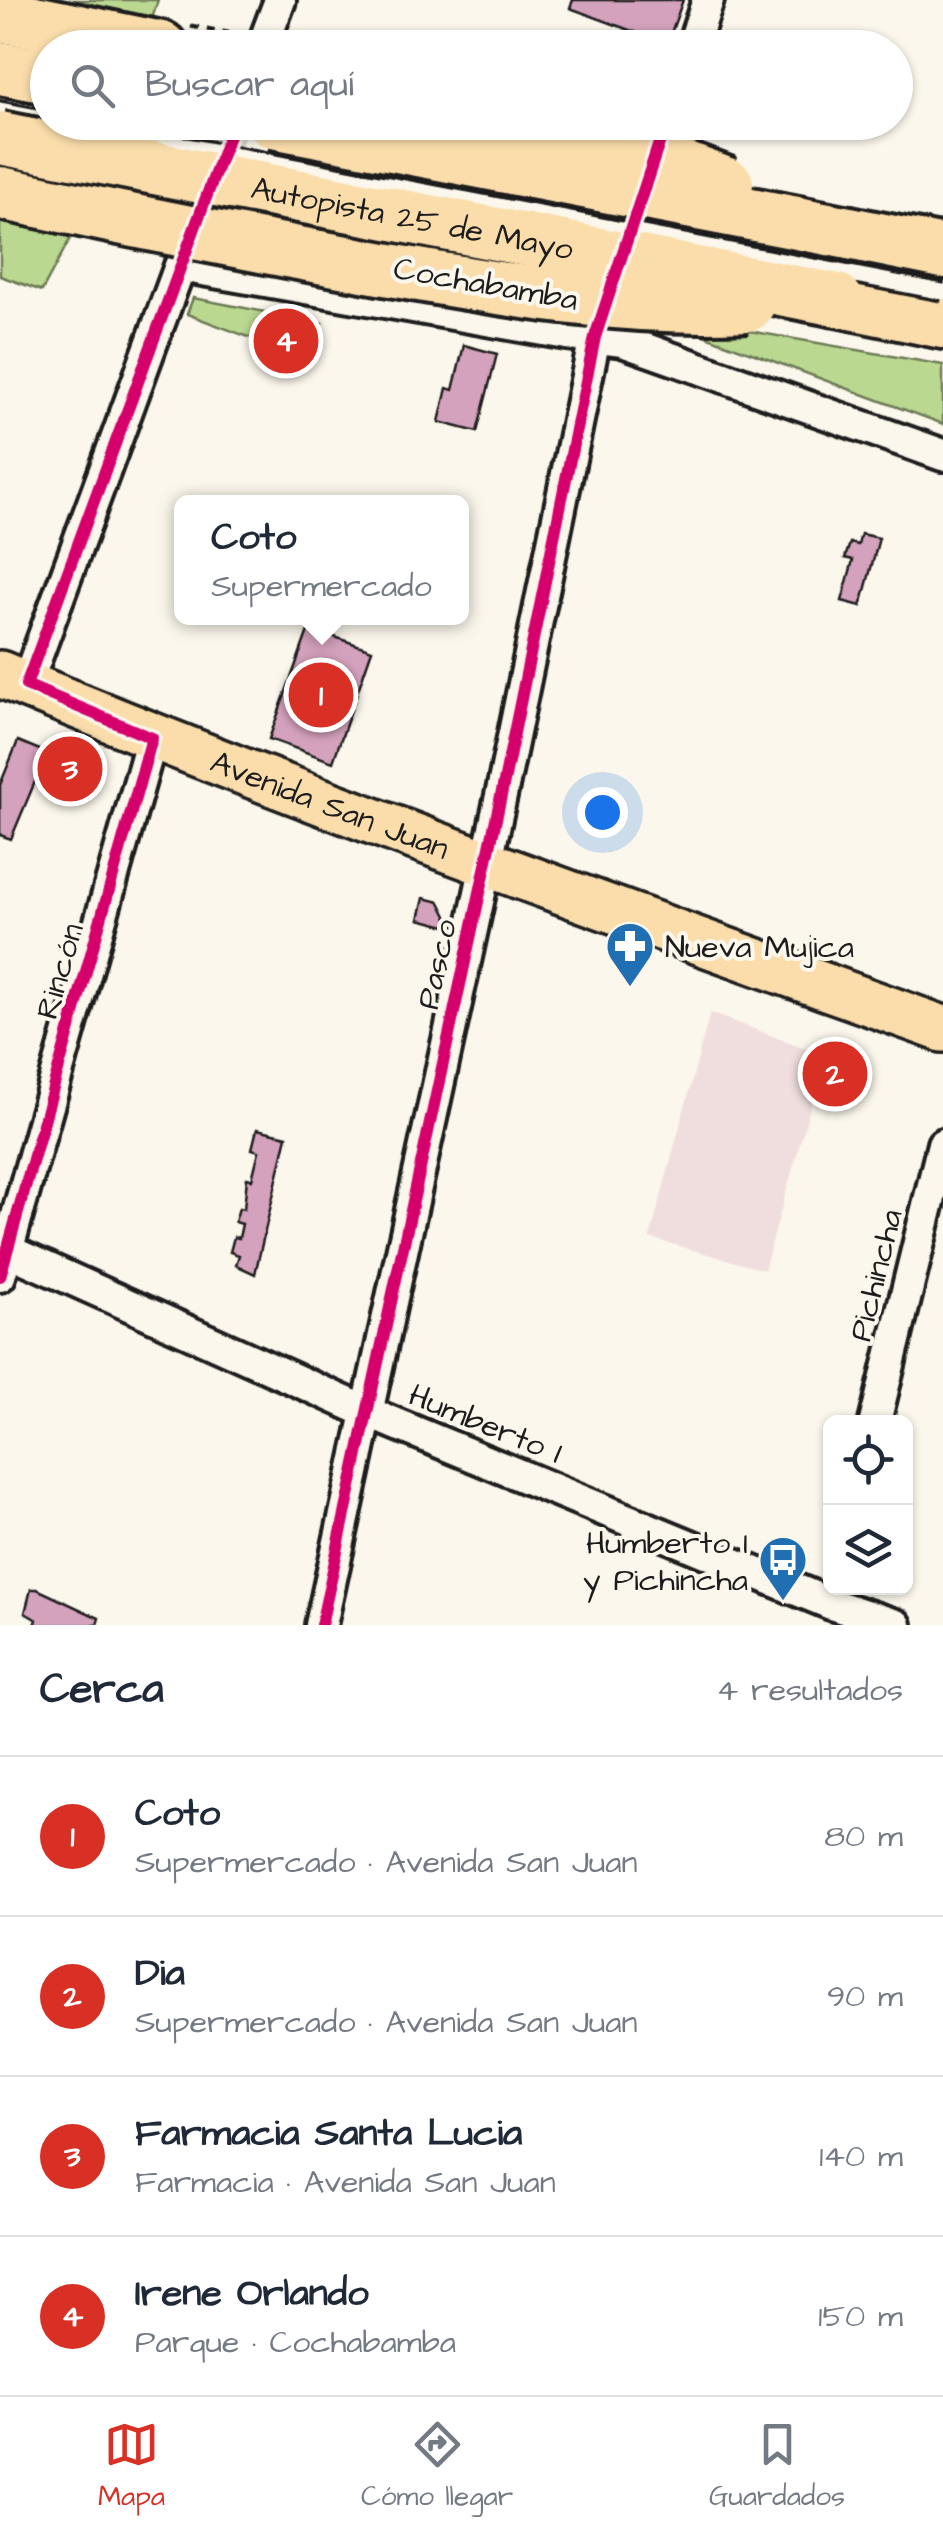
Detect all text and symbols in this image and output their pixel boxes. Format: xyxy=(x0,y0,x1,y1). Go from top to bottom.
search box xyxy=(30,30,913,140)
icon: search xyxy=(65,58,120,113)
text: Buscar aquí xyxy=(145,59,354,111)
street label: Autopista 25 de Mayo xyxy=(247,166,577,272)
street label: Cochabamba xyxy=(390,246,581,323)
pin: 4 xyxy=(254,304,318,378)
popup xyxy=(174,495,469,625)
text: Coto xyxy=(211,512,296,564)
text: Supermercado xyxy=(211,564,432,609)
pin: 1 xyxy=(288,658,354,732)
pin: 3 xyxy=(38,732,102,806)
street label: Avenida San Juan xyxy=(204,740,455,872)
your location xyxy=(577,787,628,838)
street label: Pasco xyxy=(406,915,469,1013)
street label: Rincón xyxy=(25,918,96,1025)
pharmacy icon: Nueva Mujica xyxy=(604,920,656,988)
place label: Nueva Mujica xyxy=(665,925,854,970)
pin: 2 xyxy=(802,1036,868,1112)
street label: Pichincha xyxy=(838,1205,915,1346)
street label: Humberto I xyxy=(402,1373,569,1476)
map controls xyxy=(823,1415,913,1595)
button: locate xyxy=(823,1415,913,1505)
button: layers xyxy=(823,1505,913,1595)
place label: Humberto I y Pichincha xyxy=(583,1521,748,1603)
bus stop icon: Humberto I y Pichincha xyxy=(757,1534,809,1602)
text: Cerca xyxy=(40,1661,164,1719)
text: 4 resultados xyxy=(716,1668,903,1713)
text: Coto xyxy=(135,1788,220,1840)
text: 1 xyxy=(70,1814,75,1859)
text: 80 m xyxy=(824,1814,903,1859)
text: Supermercado · Avenida San Juan xyxy=(135,1840,637,1885)
text: Dia xyxy=(135,1948,185,2000)
text: 2 xyxy=(63,1974,82,2019)
text: 90 m xyxy=(827,1974,903,2019)
text: Supermercado · Avenida San Juan xyxy=(135,2000,637,2045)
text: Farmacia Santa Lucia xyxy=(135,2108,522,2160)
text: 3 xyxy=(64,2134,81,2179)
text: 140 m xyxy=(819,2134,903,2179)
text: Farmacia · Avenida San Juan xyxy=(135,2160,556,2205)
text: Irene Orlando xyxy=(135,2268,369,2320)
text: 4 xyxy=(62,2294,83,2339)
text: 150 m xyxy=(818,2294,903,2339)
text: Parque · Cochabamba xyxy=(135,2320,456,2365)
tab: Mapa xyxy=(98,2417,165,2516)
tab: Cómo llegar xyxy=(361,2417,513,2516)
tab: Guardados xyxy=(709,2417,845,2516)

